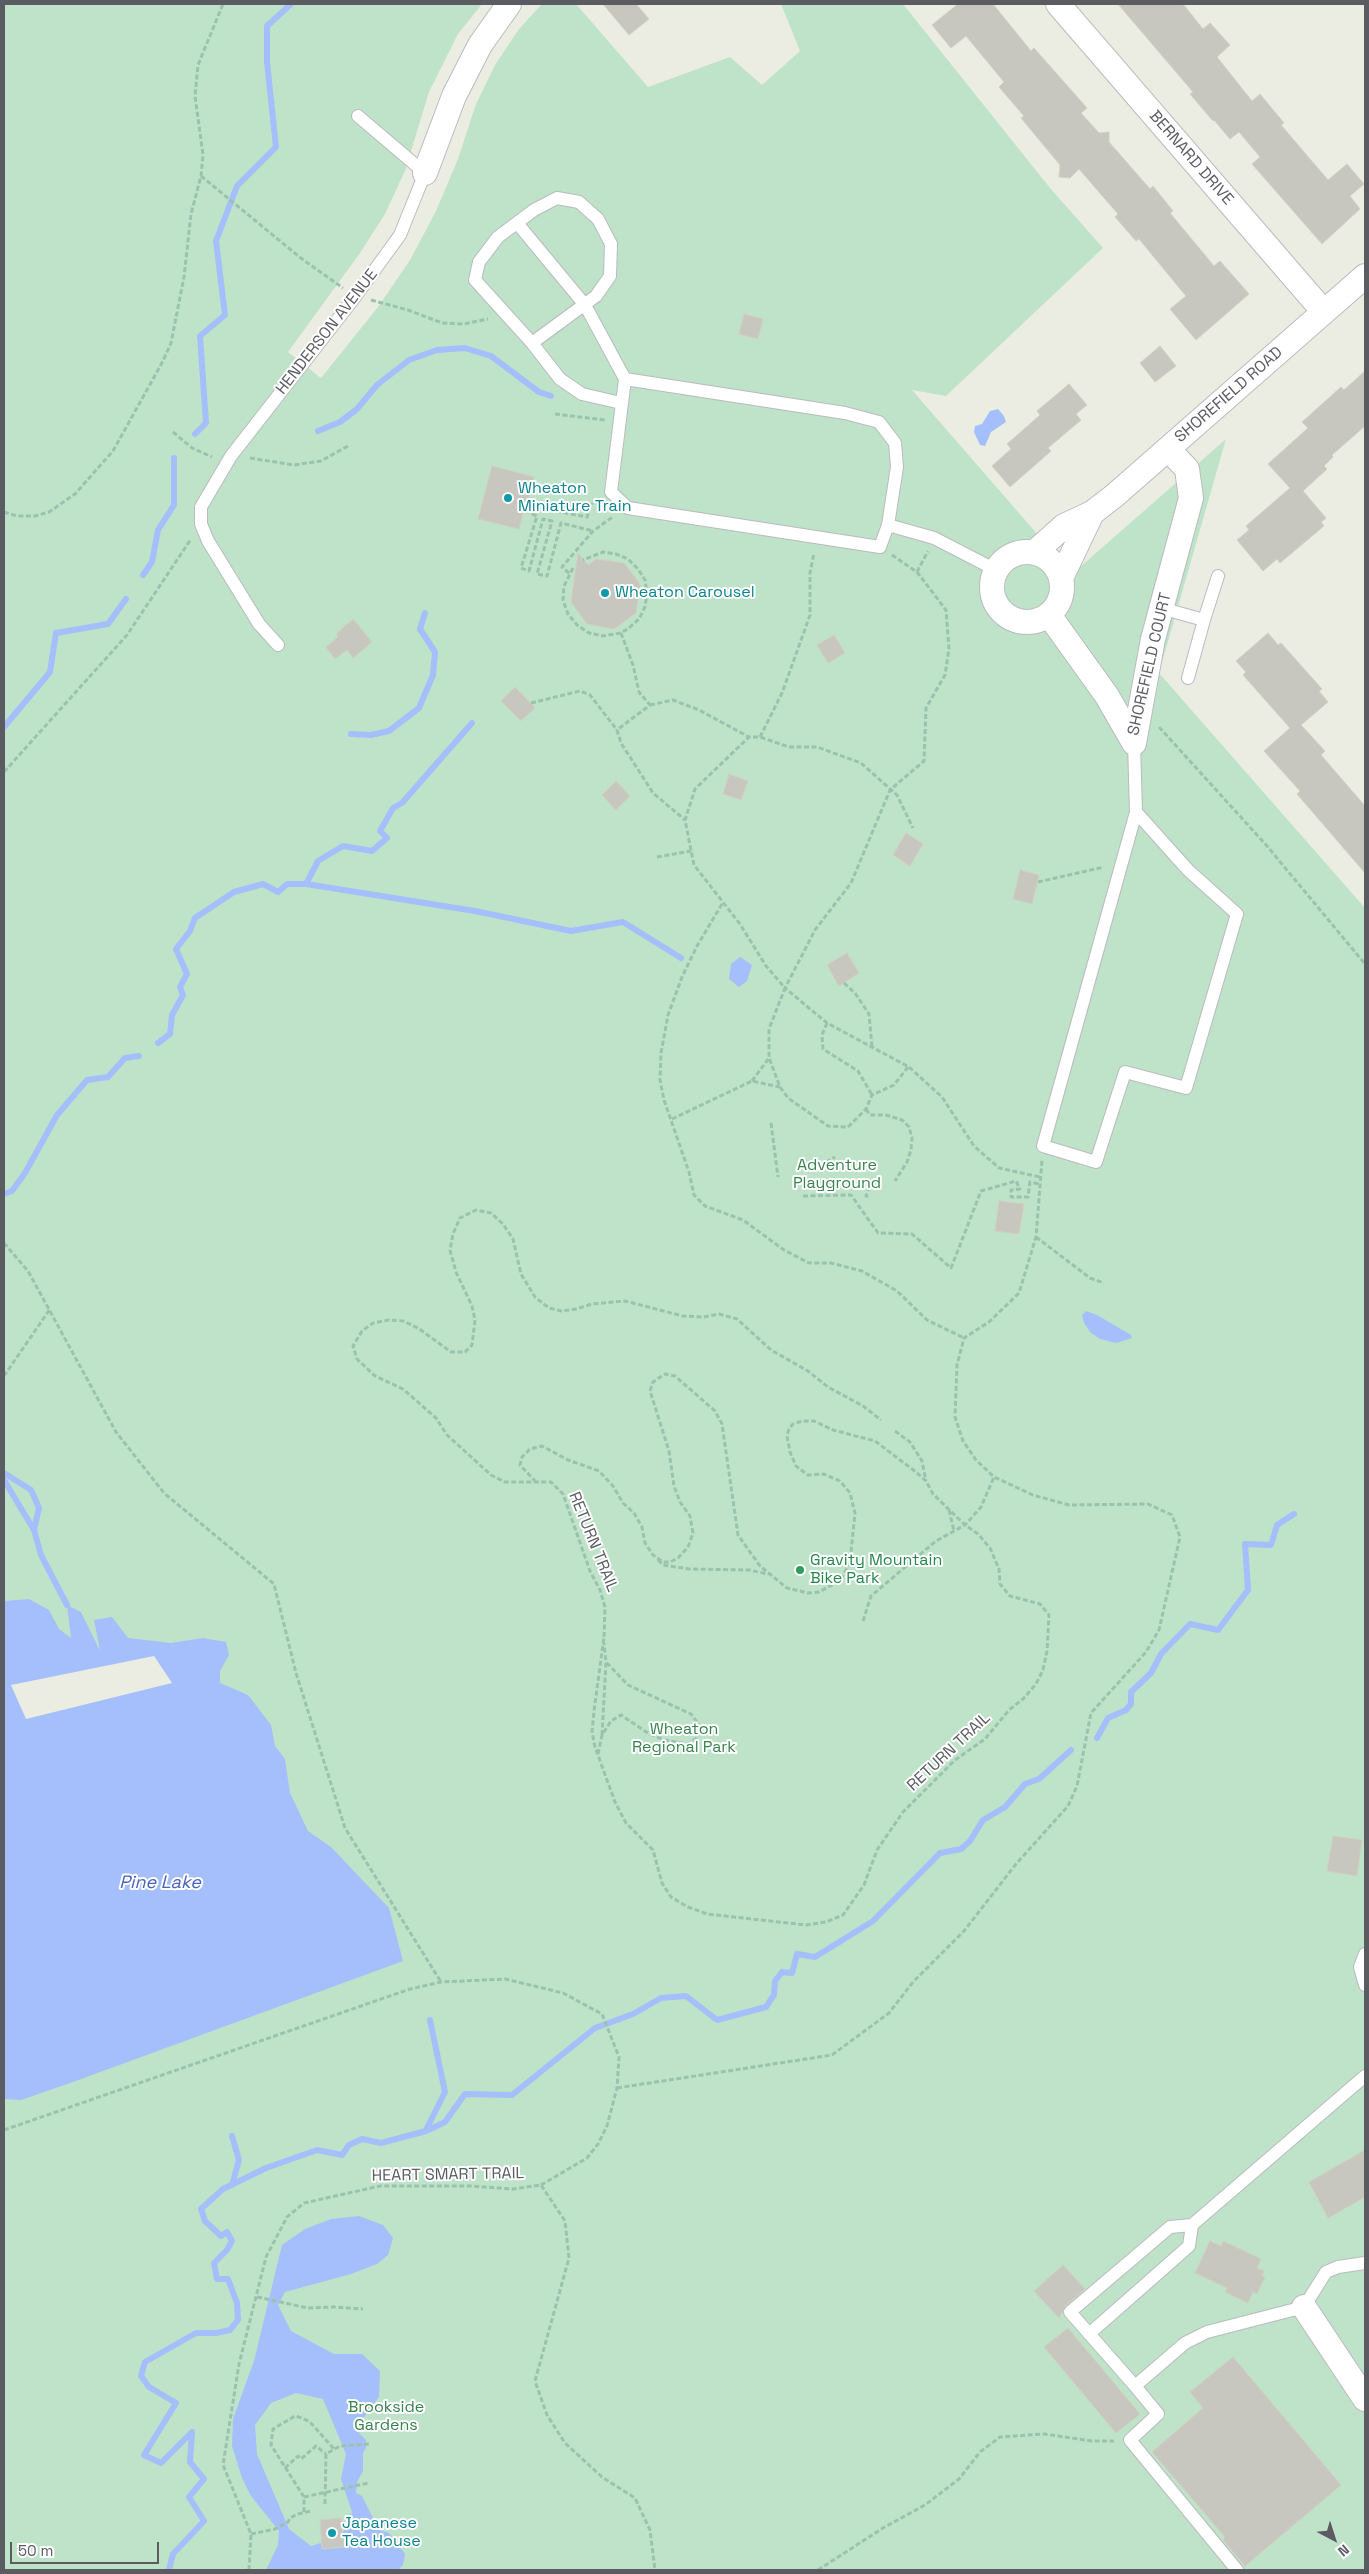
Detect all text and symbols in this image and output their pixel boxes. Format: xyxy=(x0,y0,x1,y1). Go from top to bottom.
street label: BERNARD DRIVE xyxy=(1145,107,1237,209)
street label: HENDERSON AVENUE xyxy=(272,266,382,398)
street label: SHOREFIELD ROAD xyxy=(1171,343,1287,447)
place label: Wheaton Miniature Train xyxy=(518,479,632,517)
marker: Wheaton Miniature Train xyxy=(502,492,514,504)
place label: Wheaton Carousel xyxy=(615,583,755,603)
marker: Wheaton Carousel xyxy=(599,587,611,599)
street label: SHOREFIELD COURT xyxy=(1124,591,1176,737)
park label: Adventure Playground xyxy=(793,1156,881,1194)
street label: RETURN TRAIL xyxy=(564,1489,622,1595)
place label: Gravity Mountain Bike Park xyxy=(810,1551,942,1589)
marker: Gravity Mountain Bike Park xyxy=(794,1564,806,1576)
street label: RETURN TRAIL xyxy=(904,1709,994,1795)
park label: Wheaton Regional Park xyxy=(632,1720,736,1758)
water label: Pine Lake xyxy=(119,1872,201,1894)
street label: HEART SMART TRAIL xyxy=(372,2164,524,2186)
park label: Brookside Gardens xyxy=(348,2398,424,2436)
place label: Japanese Tea House xyxy=(342,2514,421,2552)
north arrow xyxy=(1309,2514,1359,2564)
marker: Japanese Tea House xyxy=(326,2527,338,2539)
scale bar xyxy=(12,2532,161,2564)
text: 50 m xyxy=(18,2541,53,2560)
text: N xyxy=(1334,2541,1353,2560)

